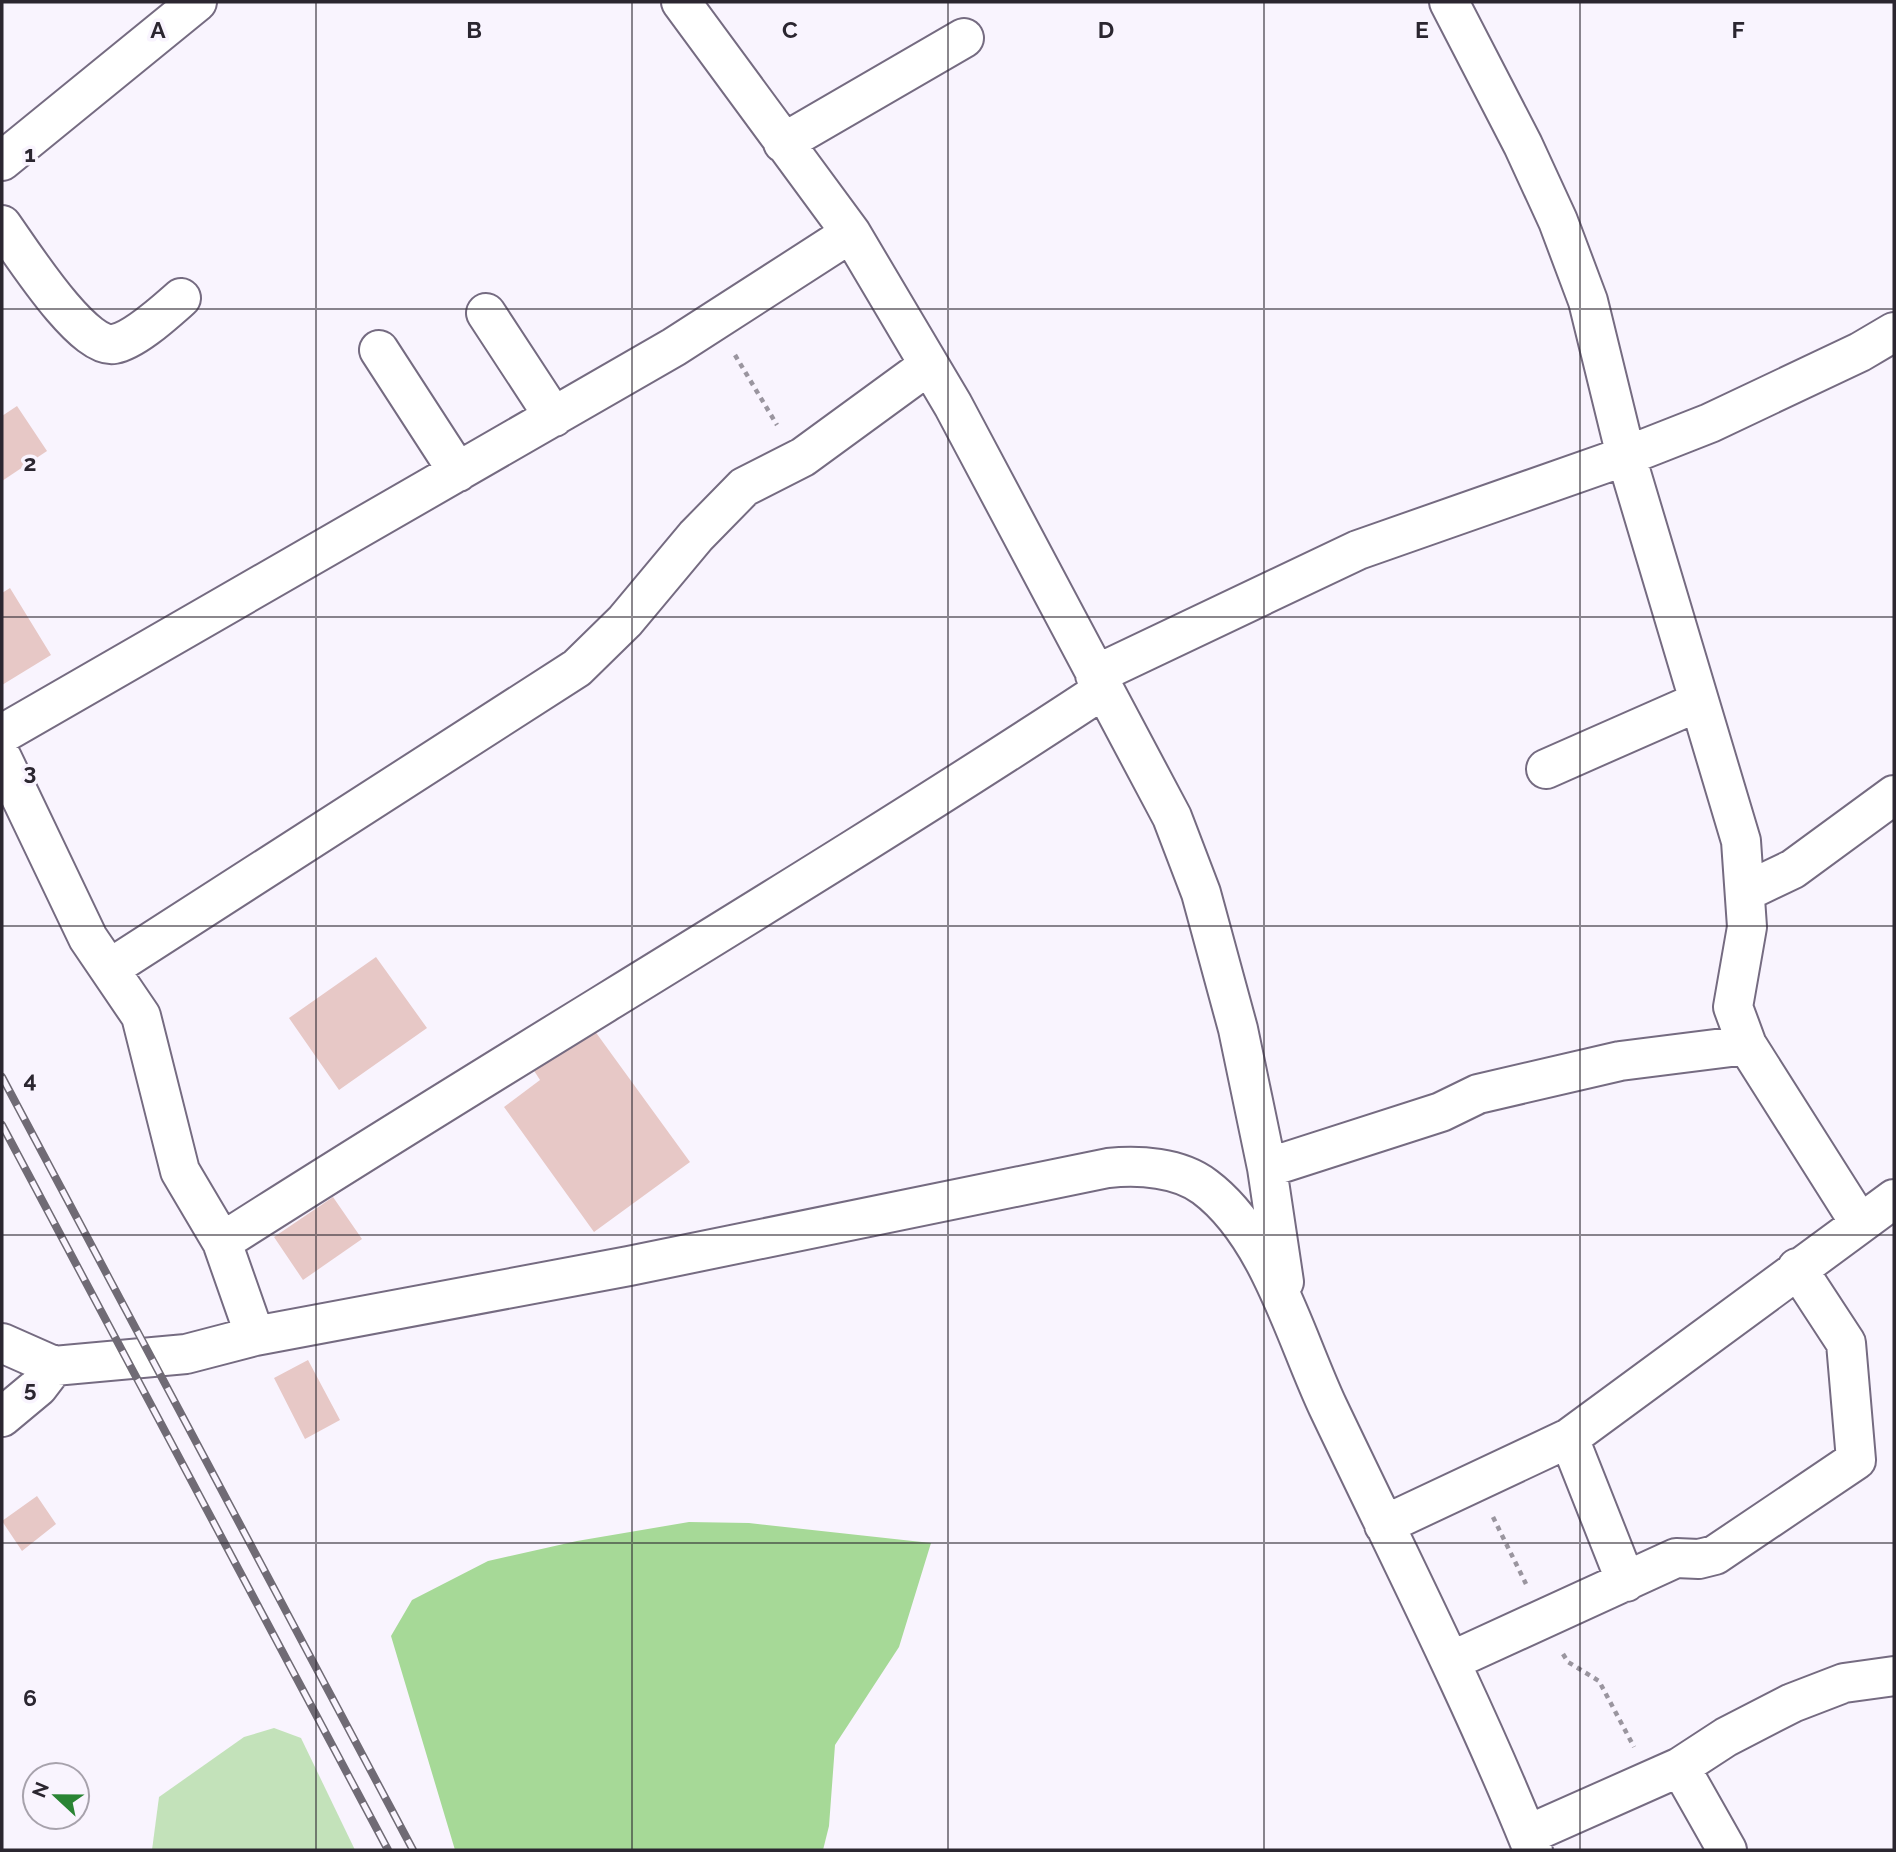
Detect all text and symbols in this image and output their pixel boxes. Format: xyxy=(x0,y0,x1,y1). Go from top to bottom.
text: A xyxy=(150,16,166,43)
text: B xyxy=(466,16,482,43)
text: C xyxy=(782,16,798,43)
text: D xyxy=(1098,16,1114,43)
text: E xyxy=(1415,16,1429,43)
text: F xyxy=(1731,16,1745,43)
text: 1 xyxy=(24,140,36,167)
text: 2 xyxy=(24,449,36,476)
text: 3 xyxy=(24,758,36,785)
text: 4 xyxy=(23,1066,37,1093)
text: 5 xyxy=(24,1375,37,1402)
text: 6 xyxy=(23,1684,37,1711)
north arrow xyxy=(21,1761,91,1831)
text: N xyxy=(27,1779,53,1800)

